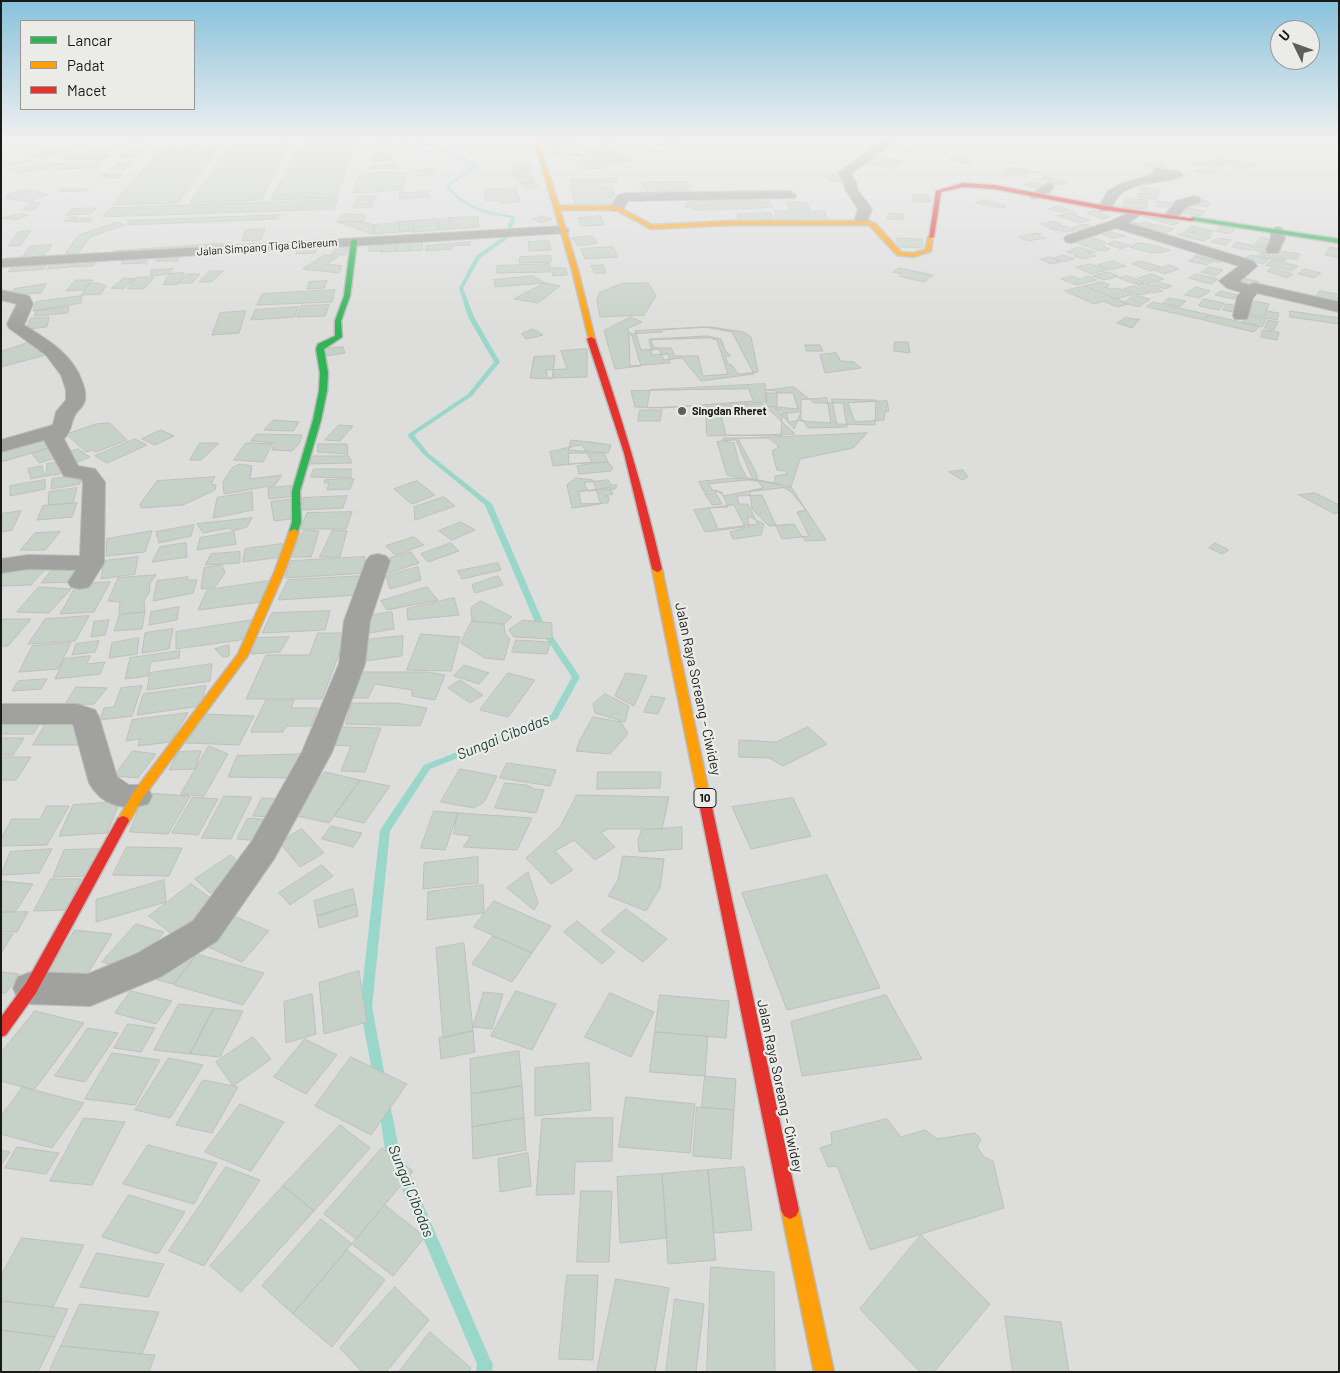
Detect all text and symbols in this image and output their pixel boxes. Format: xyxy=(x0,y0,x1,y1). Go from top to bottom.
legend xyxy=(20,20,195,110)
north arrow xyxy=(1270,20,1320,70)
text: U xyxy=(1275,26,1293,44)
text: Lancar xyxy=(67,31,112,49)
text: Padat xyxy=(67,56,105,74)
text: Macet xyxy=(67,81,107,99)
street label: Jalan Simpang Tiga Cibereum xyxy=(196,235,338,259)
place label: Singdan Rheret xyxy=(692,404,767,418)
marker: Singdan Rheret xyxy=(676,405,688,417)
street label: Jalan Raya Soreang - Ciwidey xyxy=(671,601,725,777)
water label: Sungai Cibodas xyxy=(454,710,552,764)
road number: 10 xyxy=(694,788,716,808)
street label: Jalan Raya Soreang - Ciwidey xyxy=(753,998,807,1174)
water label: Sungai Cibodas xyxy=(384,1142,438,1240)

